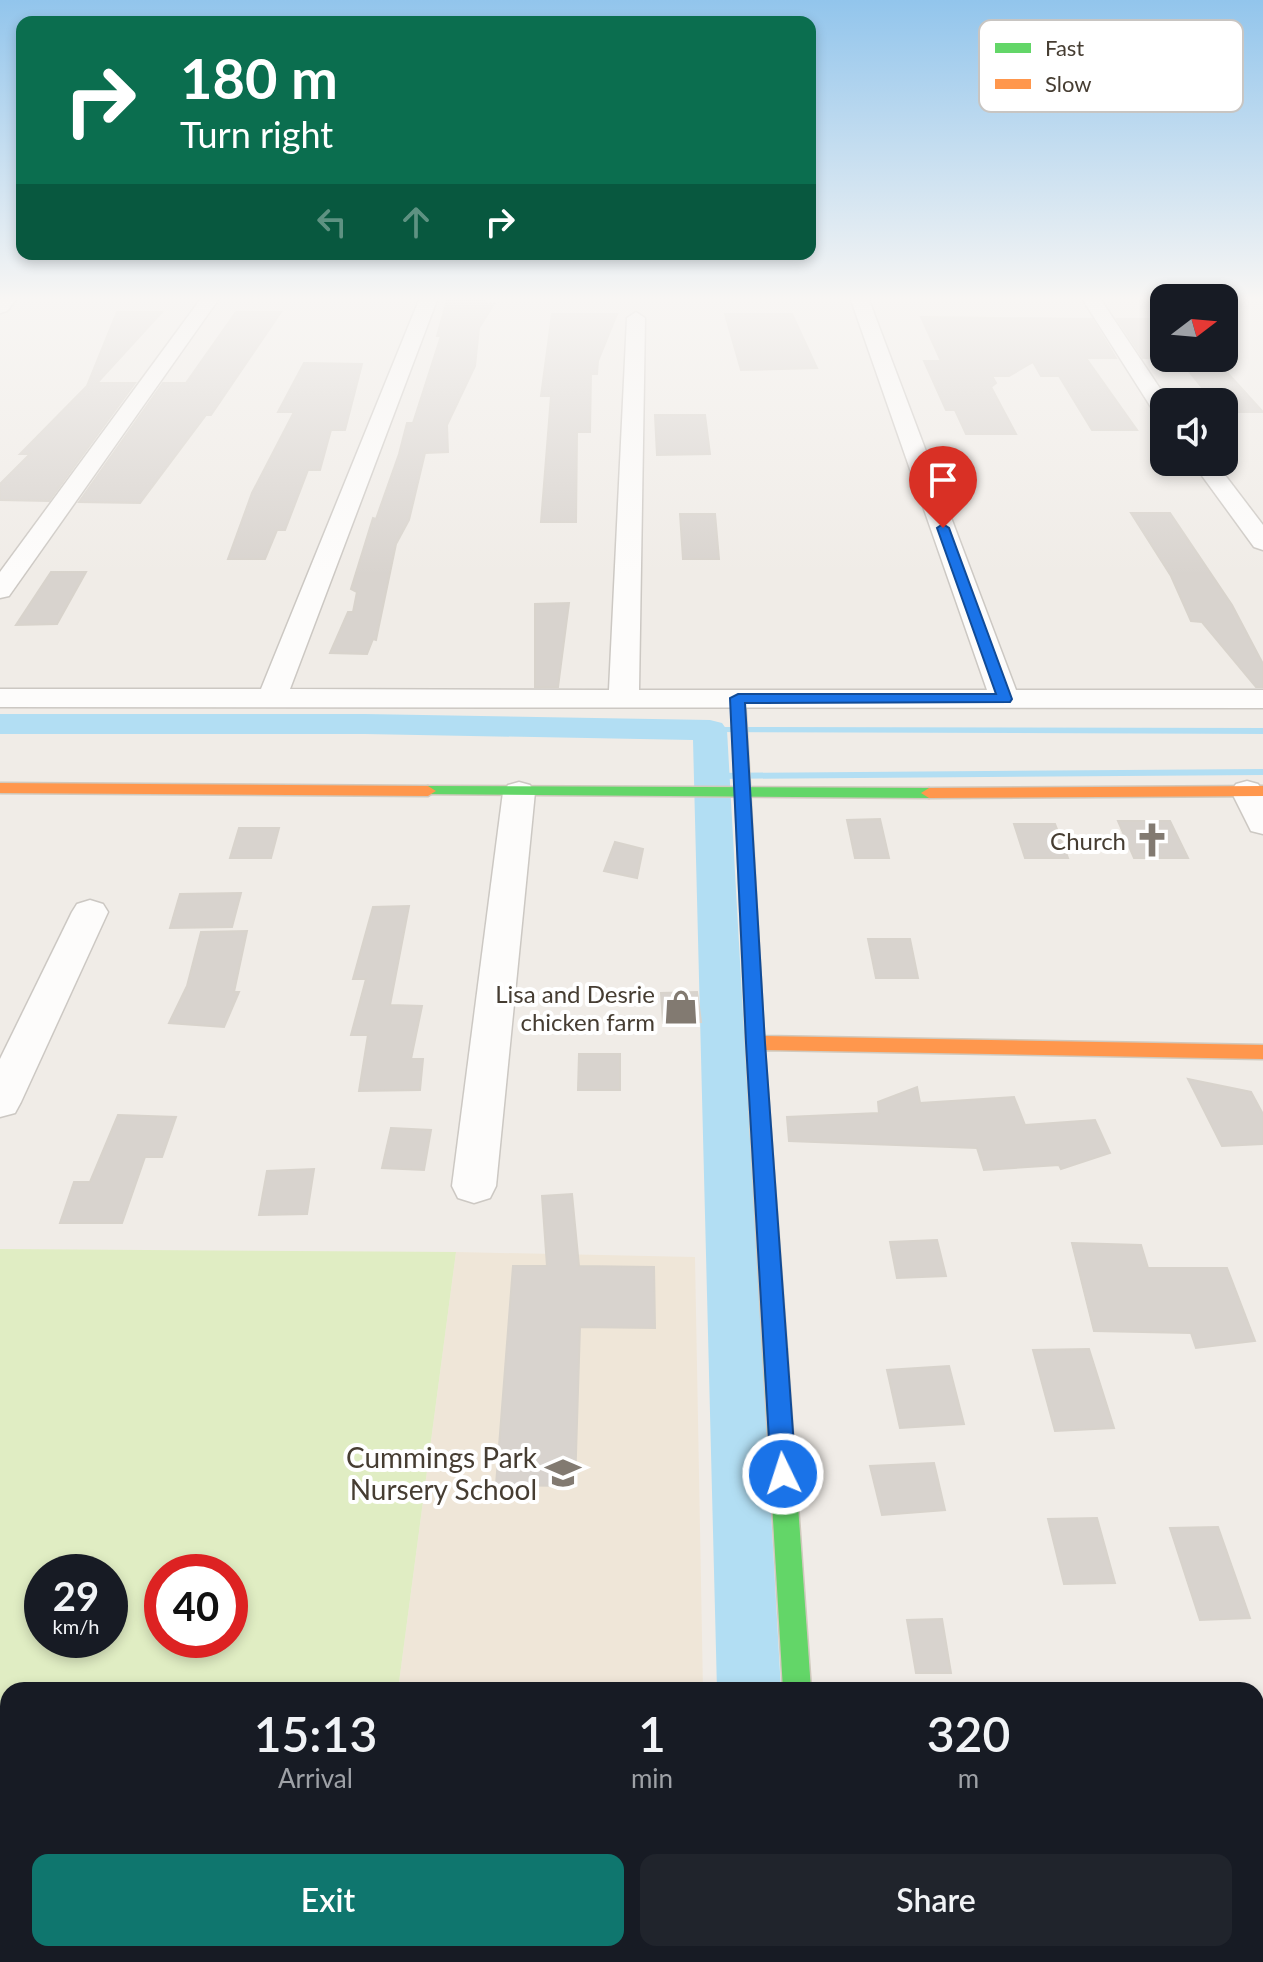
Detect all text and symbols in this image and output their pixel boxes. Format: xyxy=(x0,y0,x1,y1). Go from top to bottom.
legend xyxy=(979,20,1243,112)
text: Fast xyxy=(1045,34,1084,61)
text: 180 m xyxy=(180,44,338,111)
icon: right xyxy=(48,48,152,152)
text: Slow xyxy=(1045,70,1092,97)
text: Turn right xyxy=(180,112,333,156)
icon: left xyxy=(310,200,354,244)
icon: ahead xyxy=(394,200,438,244)
icon: right xyxy=(478,200,522,244)
north arrow xyxy=(1150,284,1238,372)
map controls xyxy=(1150,284,1238,476)
button: sound xyxy=(1150,388,1238,476)
pin xyxy=(909,446,977,528)
icon: arrive xyxy=(921,458,965,502)
church icon: Church xyxy=(1133,821,1171,859)
place label: Church xyxy=(1050,826,1126,855)
place label: Lisa and Desrie chicken farm xyxy=(495,979,655,1036)
shop icon: Lisa and Desrie chicken farm xyxy=(662,988,700,1026)
position arrow xyxy=(741,1432,825,1516)
place label: Cummings Park Nursery School xyxy=(346,1440,538,1506)
school or university icon: Cummings Park Nursery School xyxy=(544,1454,582,1492)
speed limit sign: 40 xyxy=(144,1554,248,1658)
text: 29 xyxy=(53,1572,99,1620)
text: km/h xyxy=(53,1614,99,1638)
text: 15:13 xyxy=(254,1705,377,1762)
text: 1 xyxy=(638,1705,666,1762)
text: 320 xyxy=(927,1705,1010,1762)
text: Arrival xyxy=(278,1762,353,1794)
text: min xyxy=(631,1762,673,1794)
text: m xyxy=(958,1762,979,1794)
button: Exit xyxy=(32,1854,624,1946)
button: Share xyxy=(640,1854,1232,1946)

